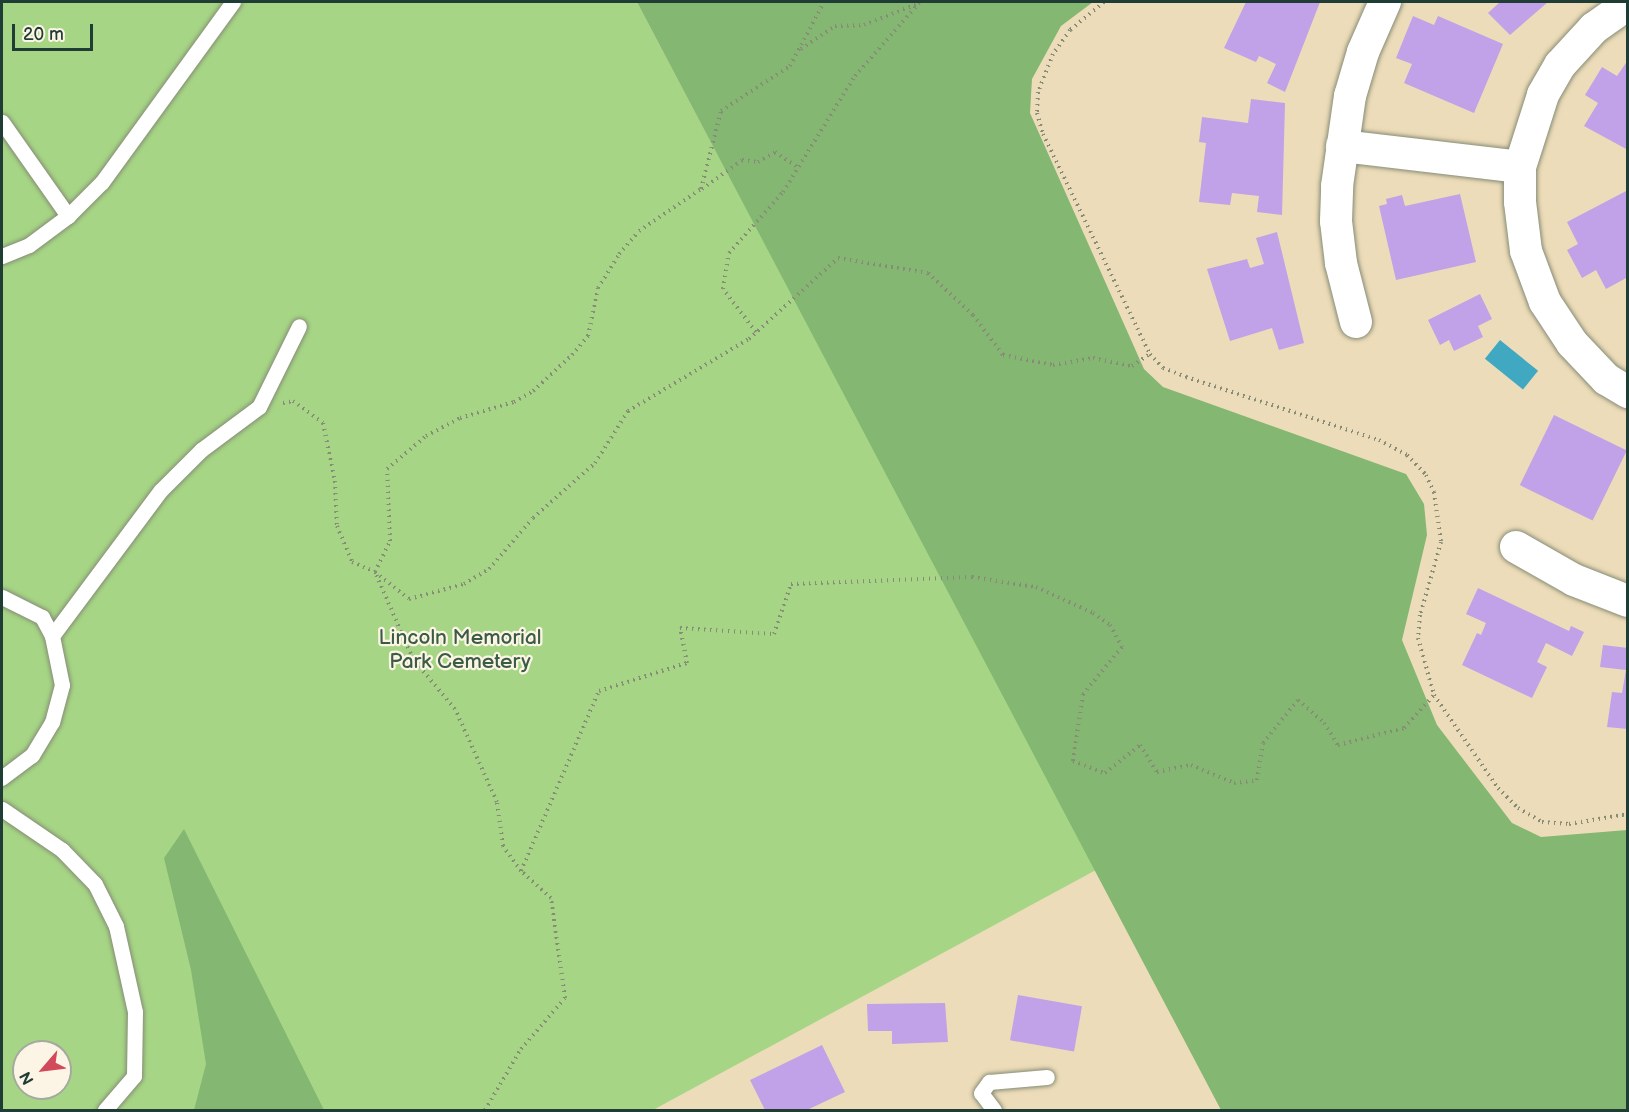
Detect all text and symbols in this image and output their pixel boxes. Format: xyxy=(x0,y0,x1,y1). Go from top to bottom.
scale bar xyxy=(15,12,96,50)
text: 20 m xyxy=(23,24,64,45)
park label: Lincoln Memorial Park Cemetery xyxy=(378,625,542,675)
north arrow xyxy=(12,1040,72,1100)
text: N xyxy=(16,1068,39,1088)

